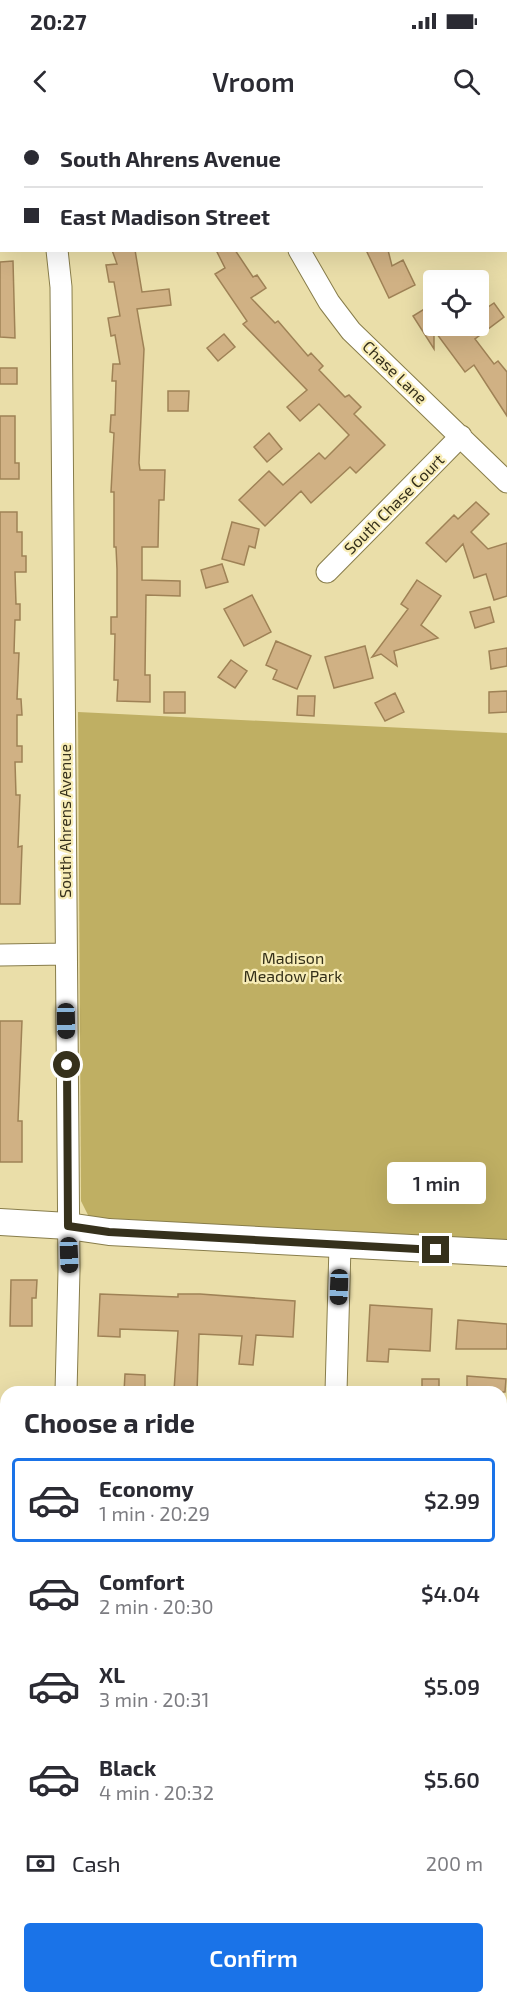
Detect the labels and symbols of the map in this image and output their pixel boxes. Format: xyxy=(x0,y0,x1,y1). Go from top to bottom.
street label: Chase Lane xyxy=(359,336,432,407)
street label: South Chase Court xyxy=(340,450,448,558)
street label: South Ahrens Avenue xyxy=(55,744,74,898)
park label: Madison Meadow Park xyxy=(244,948,342,985)
car xyxy=(57,1003,75,1039)
route start xyxy=(53,1051,80,1078)
callout: 1 min xyxy=(386,1163,486,1205)
route end xyxy=(422,1236,449,1263)
car xyxy=(59,1237,79,1273)
car xyxy=(329,1269,349,1305)

